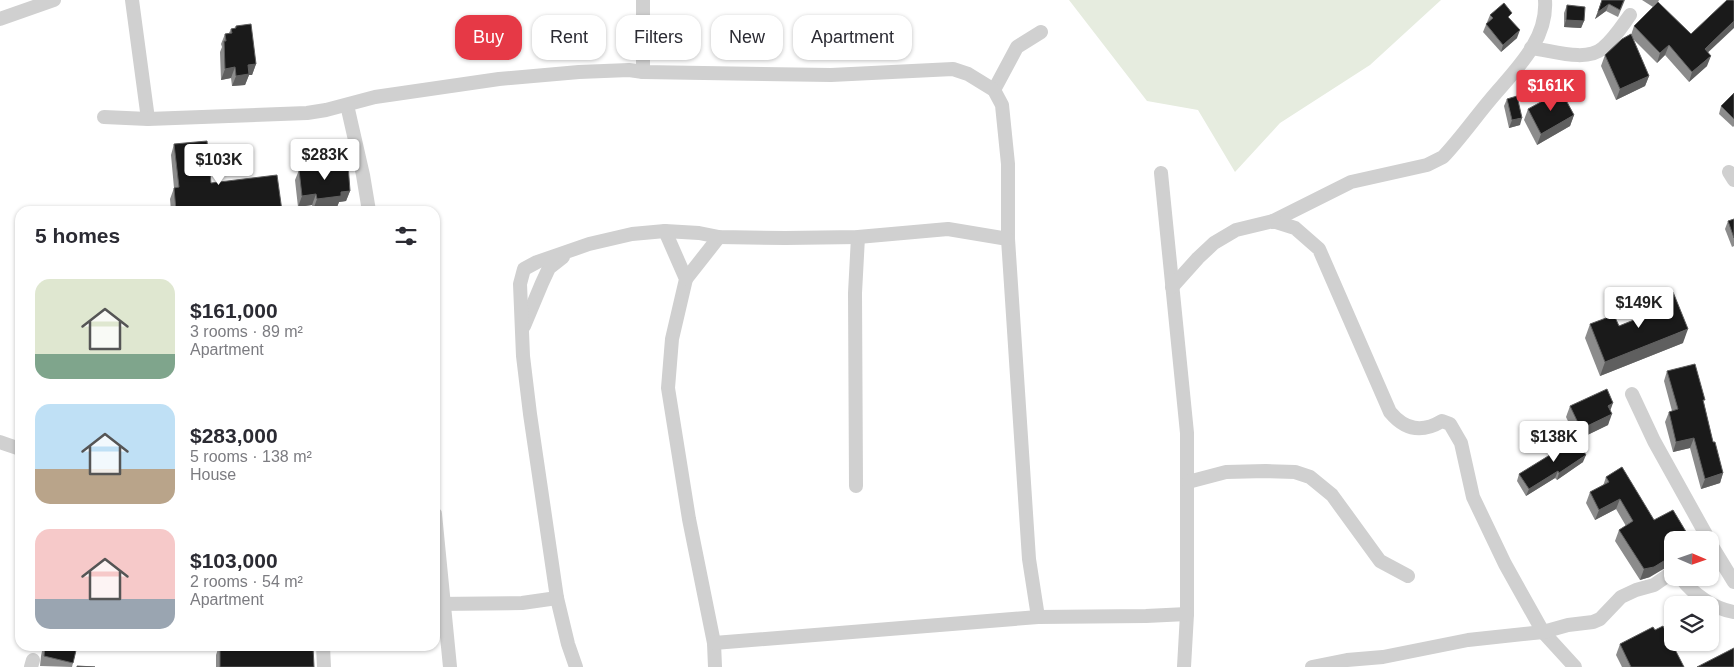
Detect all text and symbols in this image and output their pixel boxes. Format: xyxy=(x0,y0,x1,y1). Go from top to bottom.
chip: Buy xyxy=(455,15,522,60)
chip: Rent xyxy=(532,15,606,60)
chip: Filters xyxy=(616,15,701,60)
chip: New xyxy=(711,15,783,60)
chip: Apartment xyxy=(793,15,912,60)
pin: $161K xyxy=(1516,70,1586,112)
text: $161K xyxy=(1527,77,1575,94)
pin: $283K xyxy=(290,138,360,181)
pin: $103K xyxy=(184,144,254,186)
text: $283K xyxy=(301,146,349,163)
text: $103K xyxy=(195,151,243,168)
icon: filters xyxy=(392,222,420,250)
text: 5 homes xyxy=(35,224,120,247)
pin: $149K xyxy=(1604,286,1674,329)
text: $149K xyxy=(1615,294,1663,311)
icon: home xyxy=(75,299,135,359)
text: $161,000 xyxy=(190,299,278,322)
text: 3 rooms · 89 m² xyxy=(190,323,303,340)
text: Apartment xyxy=(190,341,264,358)
pin: $138K xyxy=(1519,420,1589,463)
icon: home xyxy=(75,424,135,484)
text: $283,000 xyxy=(190,424,278,447)
text: $138K xyxy=(1530,428,1578,445)
text: 5 rooms · 138 m² xyxy=(190,448,312,465)
text: House xyxy=(190,466,236,483)
north arrow xyxy=(1664,531,1719,586)
map controls xyxy=(1664,531,1719,651)
icon: home xyxy=(75,549,135,609)
text: $103,000 xyxy=(190,549,278,572)
text: 2 rooms · 54 m² xyxy=(190,573,303,590)
text: Apartment xyxy=(190,591,264,608)
button: layers xyxy=(1664,596,1719,651)

